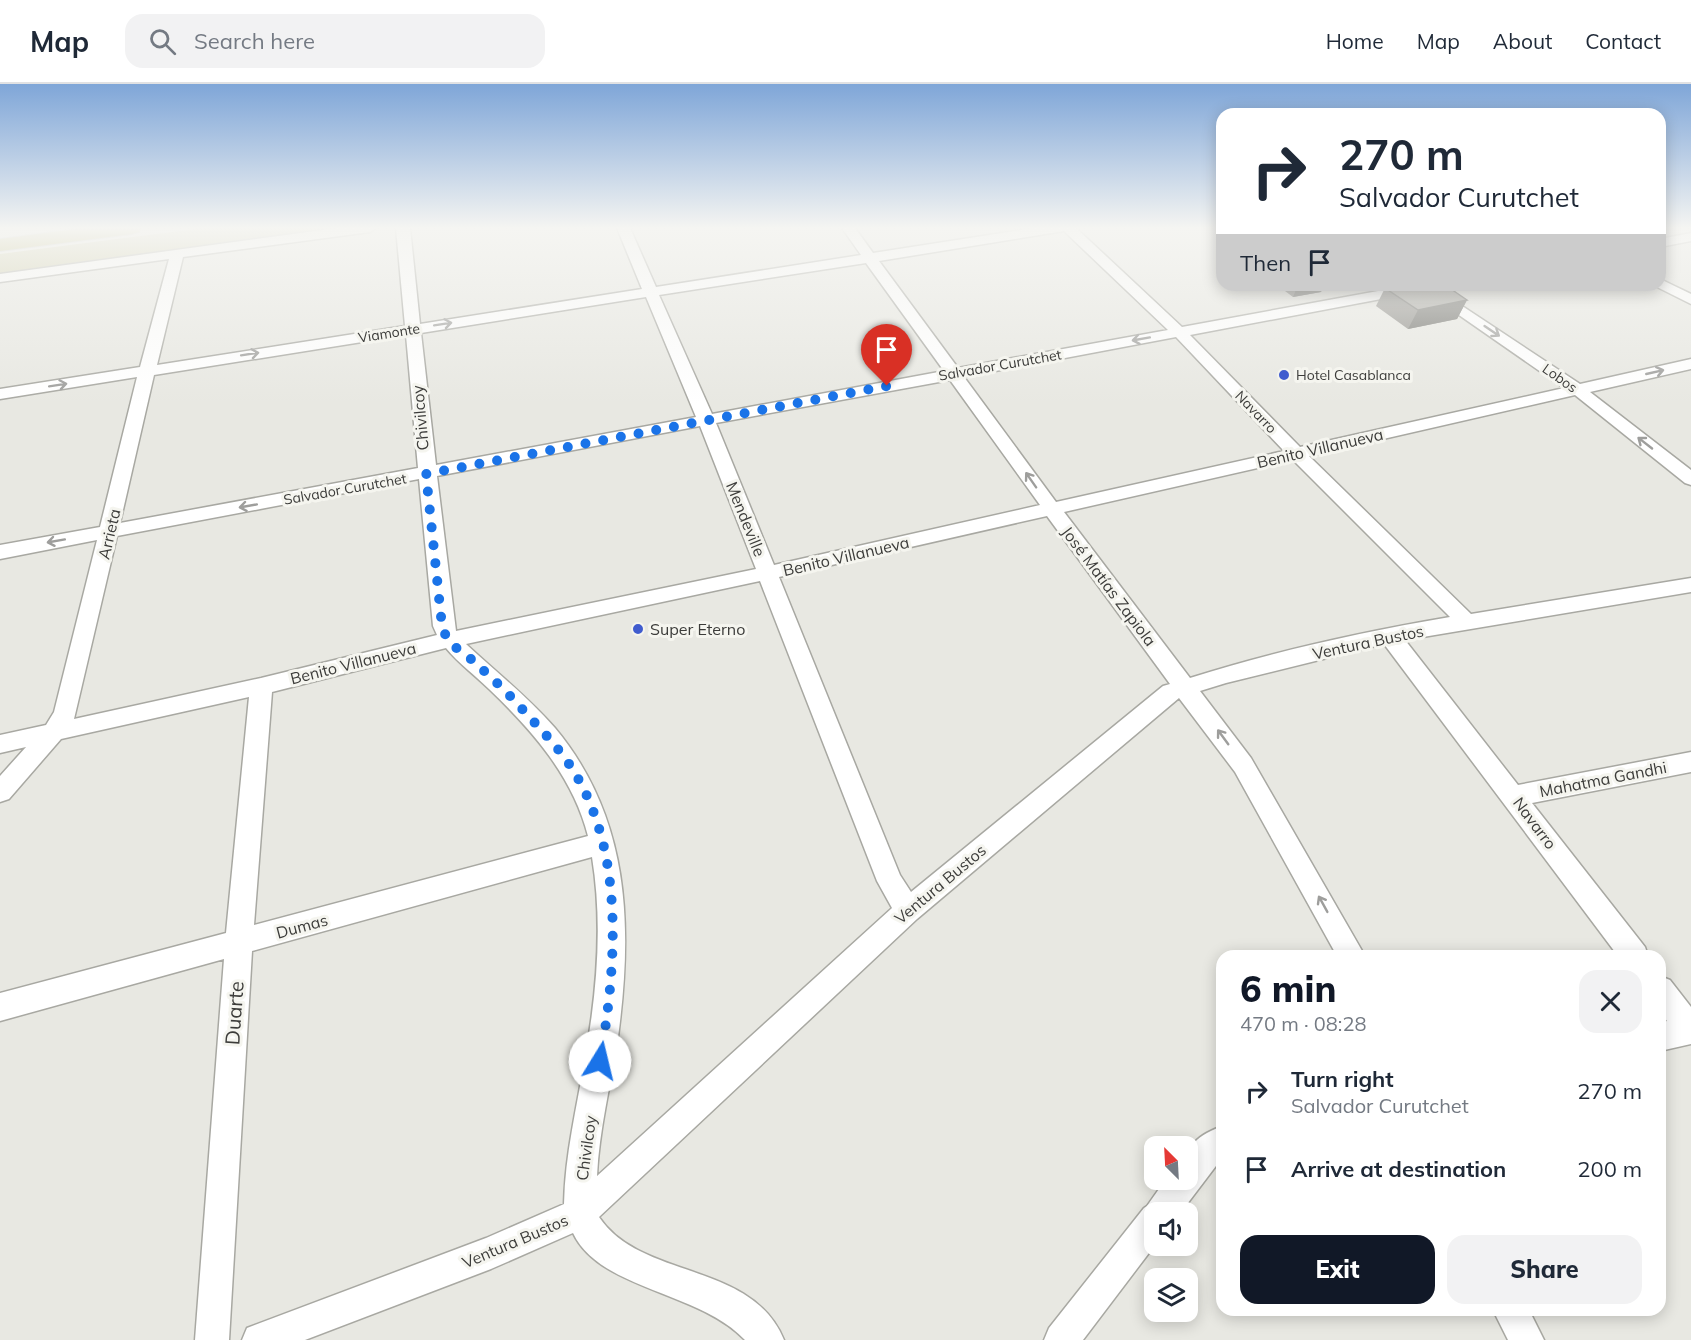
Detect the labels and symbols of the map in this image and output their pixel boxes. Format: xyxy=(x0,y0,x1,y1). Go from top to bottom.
street label: Viamonte xyxy=(357,319,421,347)
one-way arrow xyxy=(433,319,452,330)
pin xyxy=(861,324,912,386)
one-way arrow xyxy=(1483,325,1499,337)
one-way arrow xyxy=(1132,334,1152,345)
street label: Salvador Curutchet xyxy=(937,345,1063,385)
one-way arrow xyxy=(240,349,260,360)
street label: Lobos xyxy=(1539,359,1581,397)
place label: Hotel Casablanca xyxy=(1296,366,1411,384)
one-way arrow xyxy=(1645,366,1664,378)
marker: Hotel Casablanca xyxy=(1277,368,1291,382)
one-way arrow xyxy=(47,379,67,390)
street label: Chivilcoy xyxy=(407,384,433,452)
street label: Navarro xyxy=(1231,387,1281,437)
street label: Benito Villanueva xyxy=(1255,424,1385,472)
one-way arrow xyxy=(1637,436,1653,449)
street label: Salvador Curutchet xyxy=(282,469,408,509)
one-way arrow xyxy=(1025,472,1037,488)
street label: Mendeville xyxy=(722,479,770,559)
one-way arrow xyxy=(239,501,258,512)
street label: Arrieta xyxy=(94,507,124,561)
street label: José Matías Zapiola xyxy=(1058,522,1160,650)
street label: Benito Villanueva xyxy=(781,532,911,580)
one-way arrow xyxy=(47,536,66,547)
place label: Super Eterno xyxy=(650,619,745,639)
street label: Ventura Bustos xyxy=(1311,620,1425,664)
marker: Super Eterno xyxy=(631,622,645,636)
street label: Benito Villanueva xyxy=(288,638,418,688)
one-way arrow xyxy=(1217,730,1229,746)
street label: Mahatma Gandhi xyxy=(1538,757,1668,801)
street label: Navarro xyxy=(1509,793,1561,853)
street label: Ventura Bustos xyxy=(890,840,990,928)
one-way arrow xyxy=(1317,896,1328,914)
street label: Dumas xyxy=(274,909,330,942)
street label: Duarte xyxy=(219,980,249,1046)
position arrow xyxy=(568,1029,632,1093)
street label: Chivilcoy xyxy=(572,1114,601,1182)
north arrow xyxy=(1144,1136,1198,1190)
street label: Ventura Bustos xyxy=(459,1210,571,1272)

